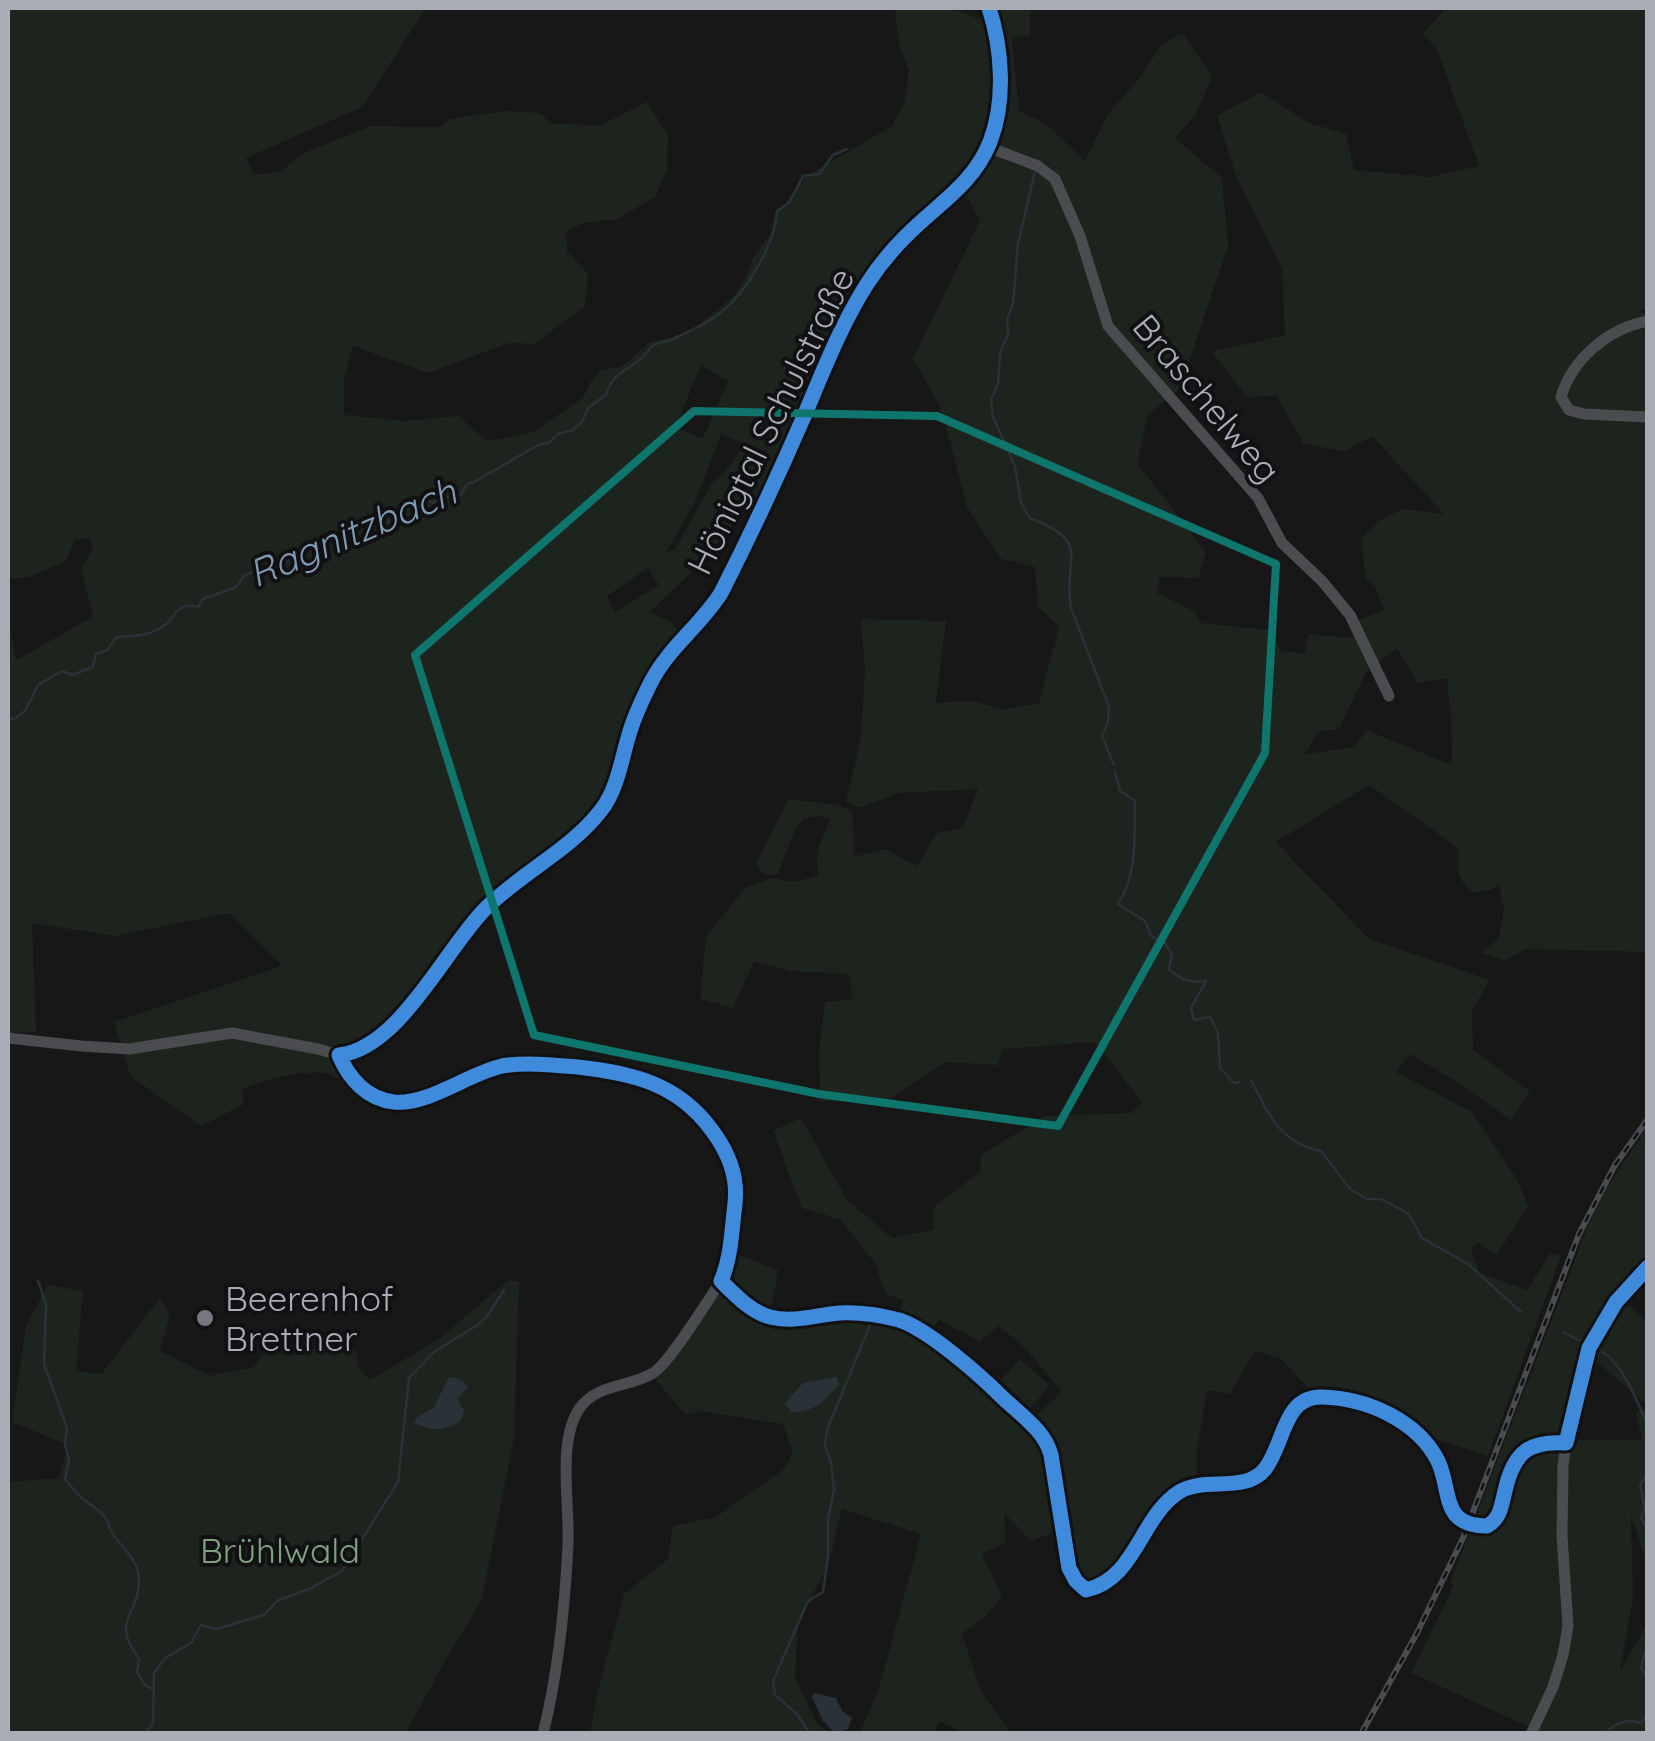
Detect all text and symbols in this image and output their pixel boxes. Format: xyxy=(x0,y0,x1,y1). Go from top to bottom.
street label: Hönigtal Schulstraße xyxy=(677,260,863,582)
street label: Braschelweg xyxy=(1124,305,1290,491)
water label: Ragnitzbach xyxy=(241,466,464,597)
place label: Beerenhof Brettner xyxy=(225,1276,394,1360)
marker: Beerenhof Brettner xyxy=(194,1307,216,1329)
park label: Brühlwald xyxy=(200,1528,360,1572)

